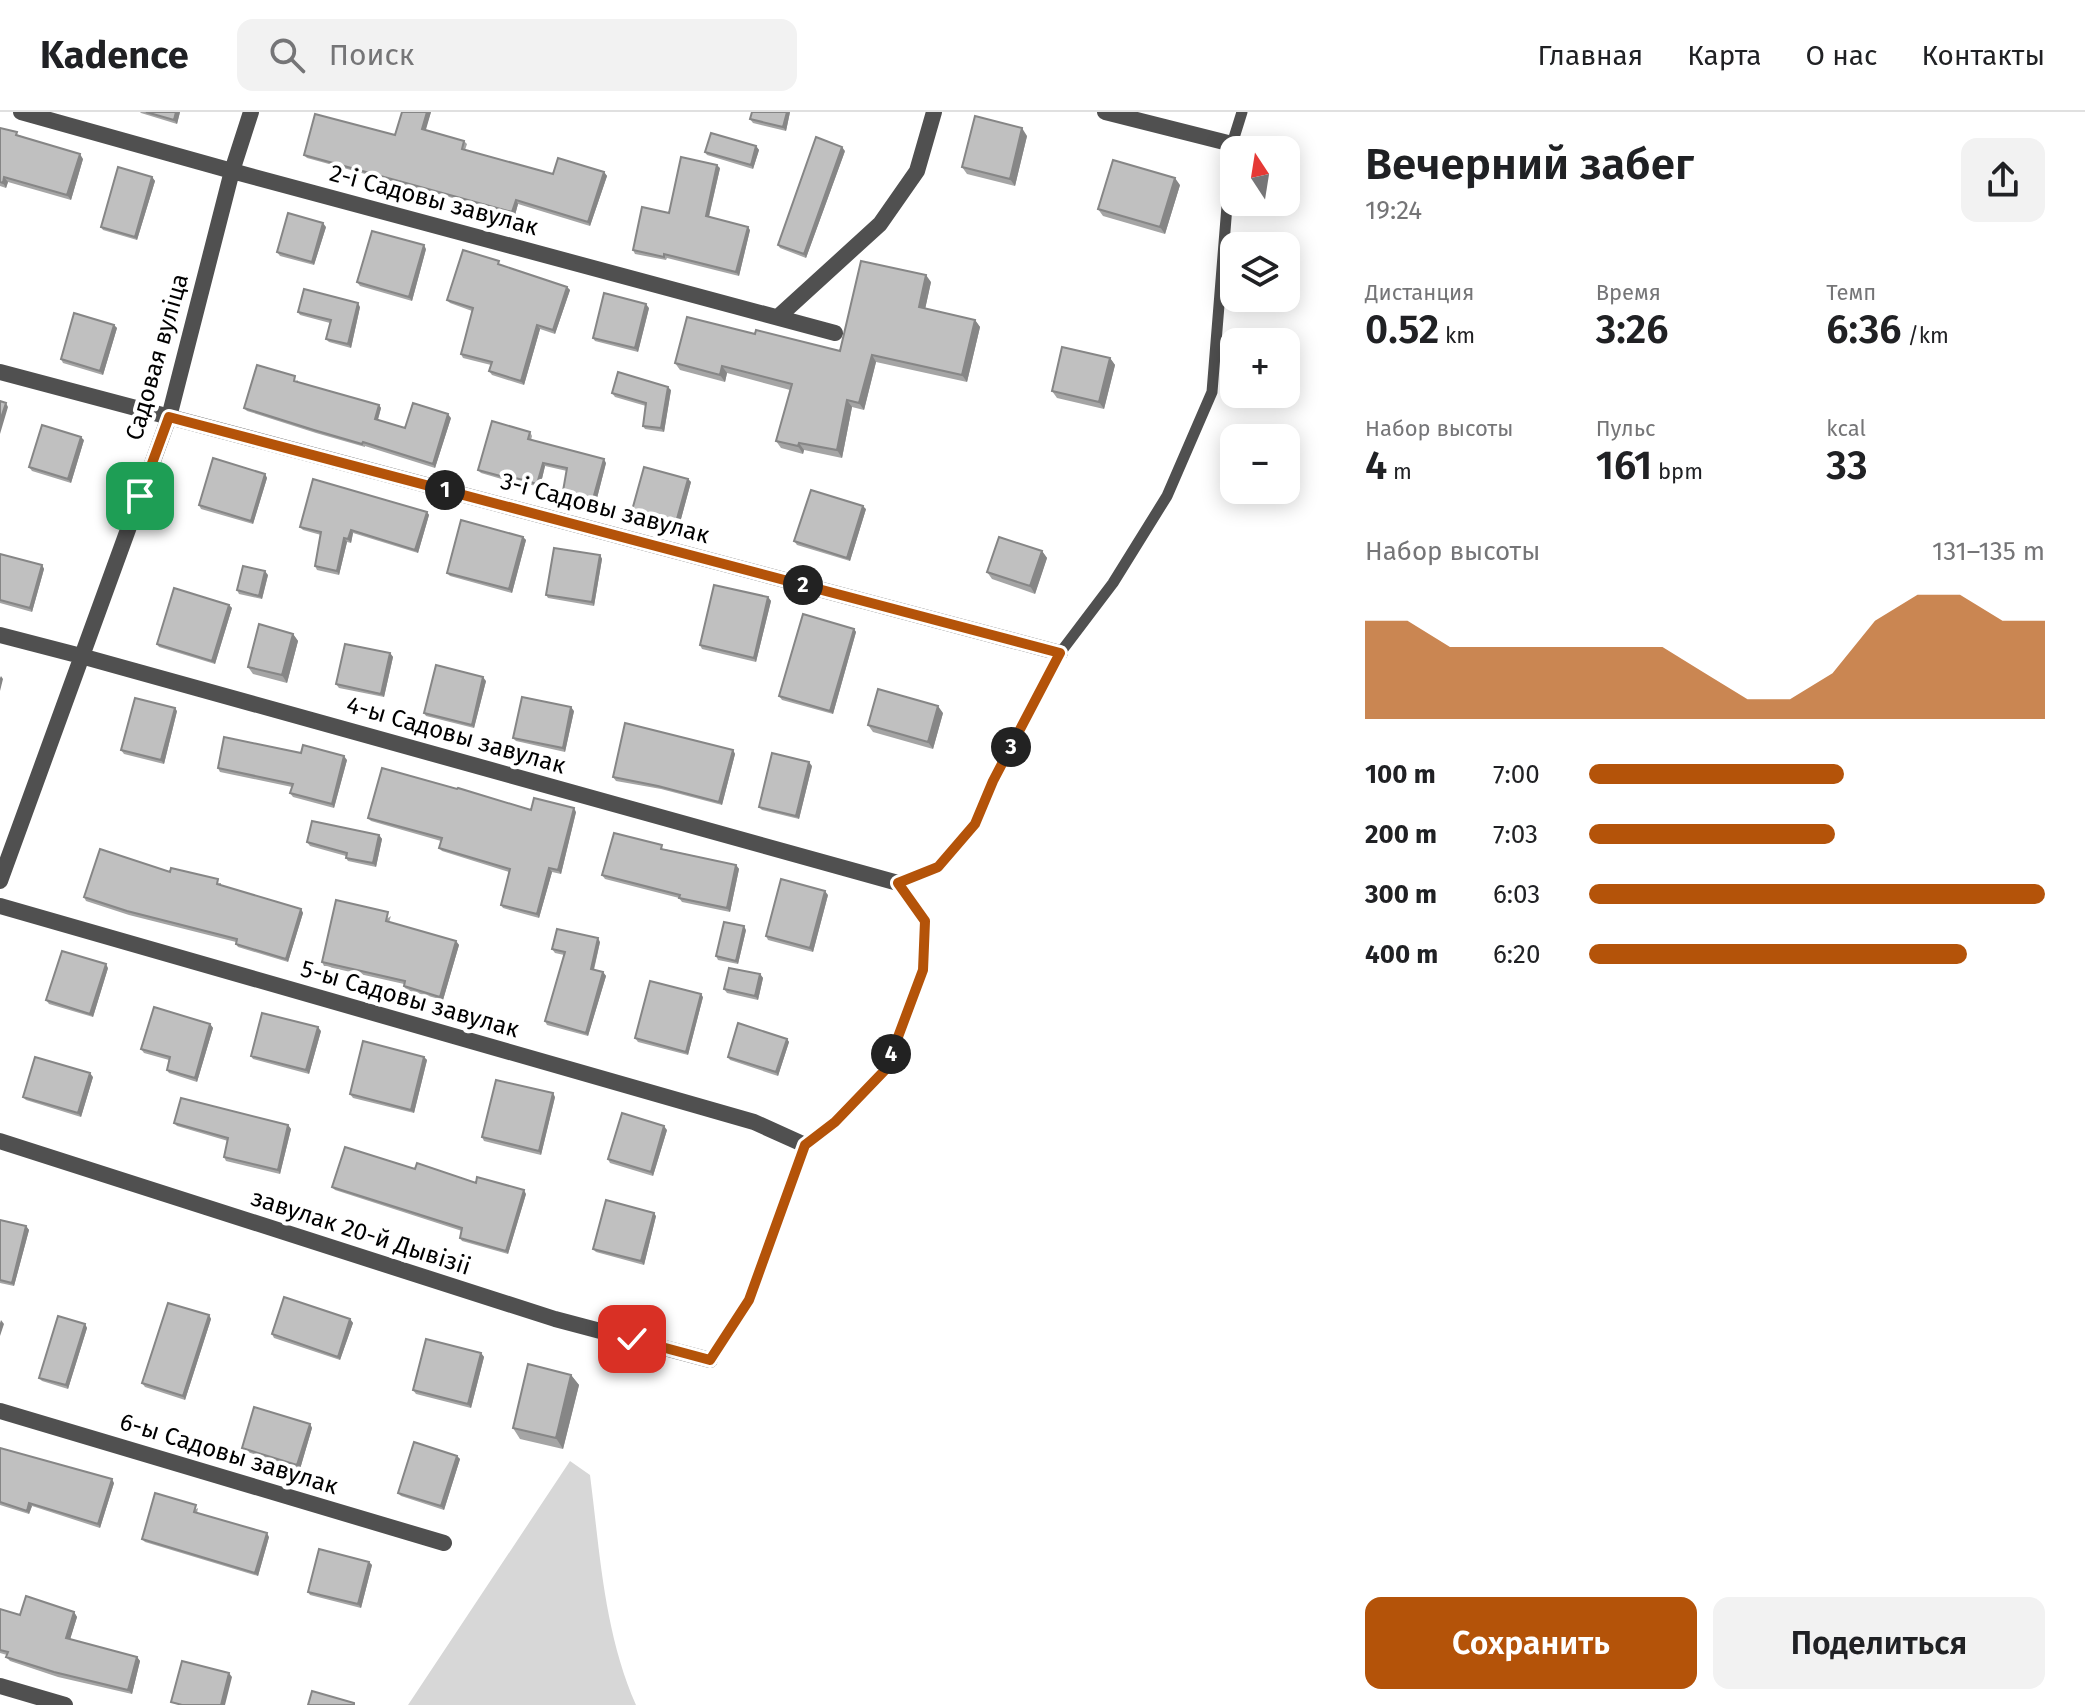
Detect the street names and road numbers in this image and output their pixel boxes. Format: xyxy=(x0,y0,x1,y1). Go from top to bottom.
street label: 2-і Садовы завулак xyxy=(327,159,542,241)
street label: Садовая вуліца xyxy=(120,270,194,444)
street label: 3-і Садовы завулак xyxy=(498,467,713,549)
street label: 4-ы Садовы завулак xyxy=(343,690,569,780)
street label: 5-ы Садовы завулак xyxy=(298,954,523,1044)
street label: завулак 20-й Дывізіі xyxy=(248,1183,474,1281)
street label: 6-ы Садовы завулак xyxy=(117,1408,342,1501)

